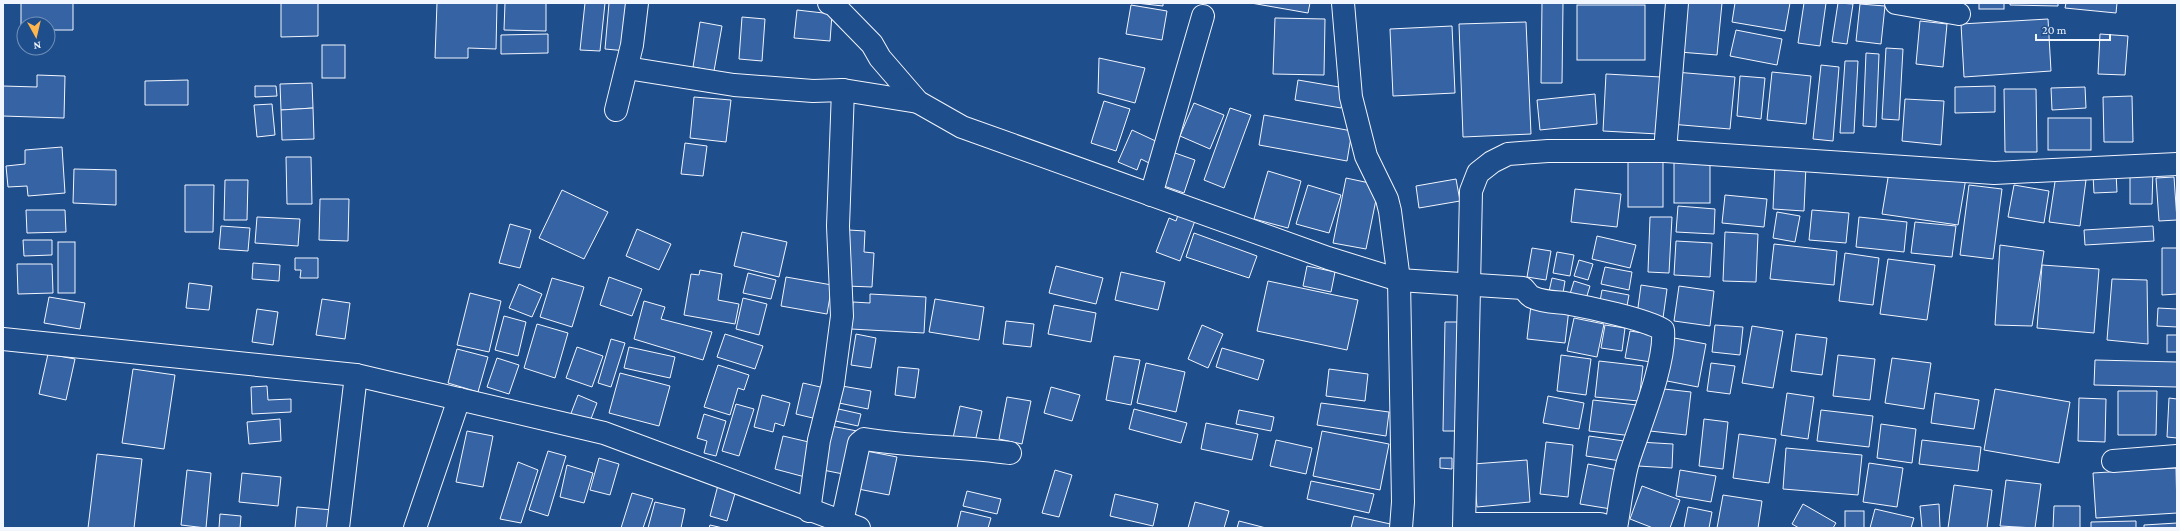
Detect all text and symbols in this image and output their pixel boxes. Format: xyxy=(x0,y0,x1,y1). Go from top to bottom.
north arrow xyxy=(16,16,56,56)
scale bar xyxy=(2036,16,2110,42)
text: 20 m xyxy=(2042,23,2067,37)
text: N xyxy=(32,39,42,52)

